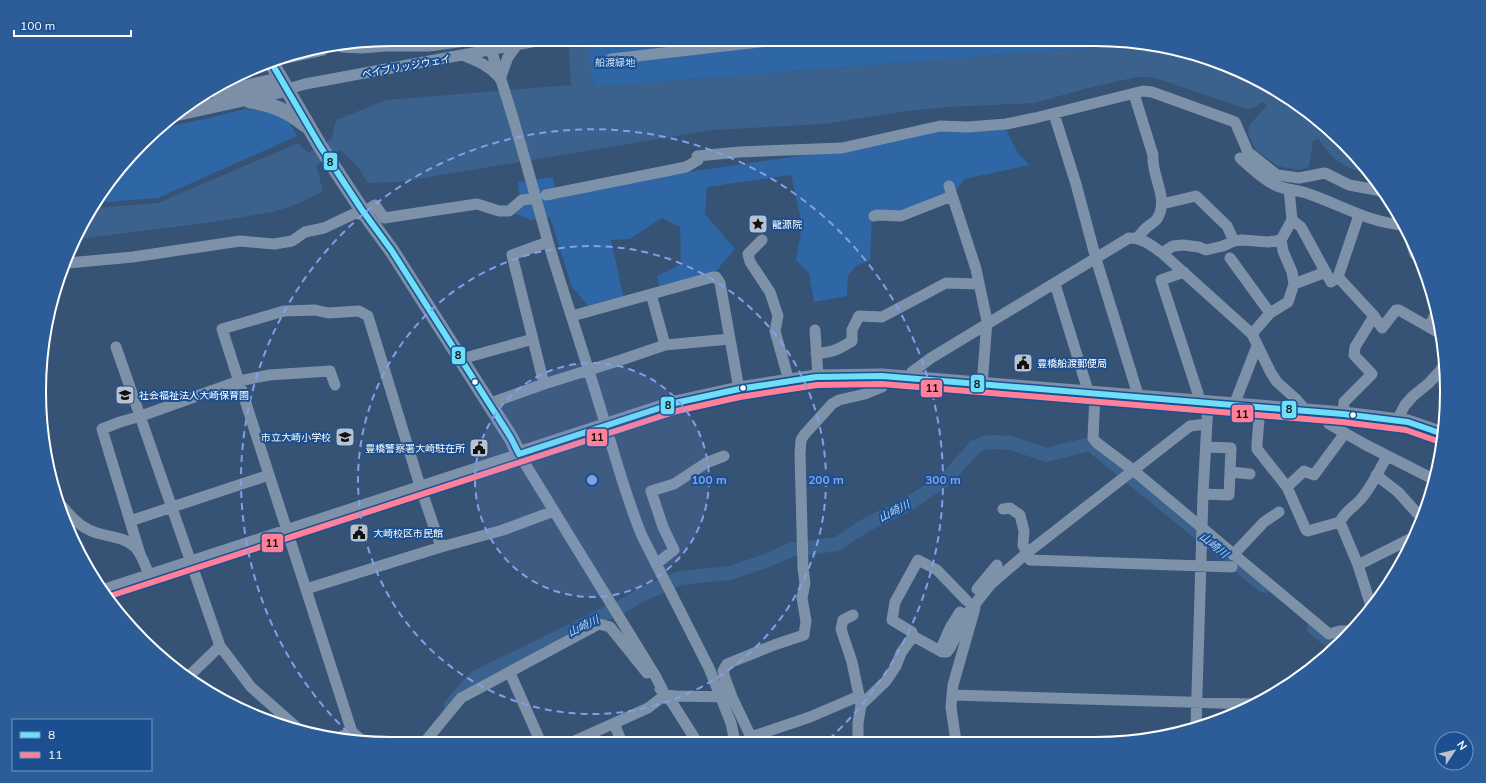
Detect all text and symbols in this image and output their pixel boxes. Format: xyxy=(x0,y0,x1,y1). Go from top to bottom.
scale bar xyxy=(14,12,131,38)
text: 100 m xyxy=(20,18,55,33)
street label: ベイブリッジウェイ xyxy=(361,52,452,81)
park label: 船渡緑地 xyxy=(595,56,636,69)
line badge: 8 xyxy=(323,152,338,171)
text: 8 xyxy=(327,155,334,169)
place icon: 龍源院 xyxy=(747,213,769,235)
place label: 龍源院 xyxy=(772,218,802,231)
line badge: 8 xyxy=(451,346,466,365)
text: 8 xyxy=(455,348,462,362)
public building icon: 豊橋船渡郵便局 xyxy=(1012,352,1034,374)
place label: 豊橋船渡郵便局 xyxy=(1037,357,1107,370)
line badge: 8 xyxy=(970,374,985,393)
unlabelled marker xyxy=(470,377,480,387)
text: 8 xyxy=(974,377,981,391)
line badge: 11 xyxy=(920,379,943,398)
text: 11 xyxy=(925,381,939,395)
unlabelled marker xyxy=(738,383,748,393)
school or university icon: 社会福祉法人大崎保育園 xyxy=(114,384,136,406)
place label: 社会福祉法人大崎保育園 xyxy=(139,389,249,402)
line badge: 8 xyxy=(660,396,675,415)
text: 8 xyxy=(665,398,672,412)
line badge: 8 xyxy=(1281,400,1297,419)
text: 8 xyxy=(1286,402,1293,416)
line badge: 11 xyxy=(1231,404,1254,423)
text: 11 xyxy=(1235,407,1249,421)
unlabelled marker xyxy=(1348,410,1358,420)
school or university icon: 市立大崎小学校 xyxy=(334,426,356,448)
line badge: 11 xyxy=(586,428,608,447)
text: 11 xyxy=(590,430,604,444)
place label: 市立大崎小学校 xyxy=(261,431,331,444)
public building icon: 豊橋警察署大崎駐在所 xyxy=(468,437,490,459)
place label: 豊橋警察署大崎駐在所 xyxy=(365,442,465,455)
text: 100 m xyxy=(691,472,727,487)
text: 200 m xyxy=(808,472,844,487)
text: 300 m xyxy=(925,472,961,487)
centre of rings xyxy=(585,473,599,487)
water label: 山崎川 xyxy=(876,497,913,525)
public building icon: 大崎校区市民館 xyxy=(348,522,370,544)
place label: 大崎校区市民館 xyxy=(373,527,443,540)
water label: 山崎川 xyxy=(1197,529,1232,561)
line badge: 11 xyxy=(261,533,284,553)
text: 11 xyxy=(265,536,279,550)
water label: 山崎川 xyxy=(565,612,602,640)
legend xyxy=(12,719,152,771)
text: 8 xyxy=(48,727,55,742)
north arrow xyxy=(1434,731,1474,771)
text: N xyxy=(1454,738,1470,753)
text: 11 xyxy=(48,747,62,762)

